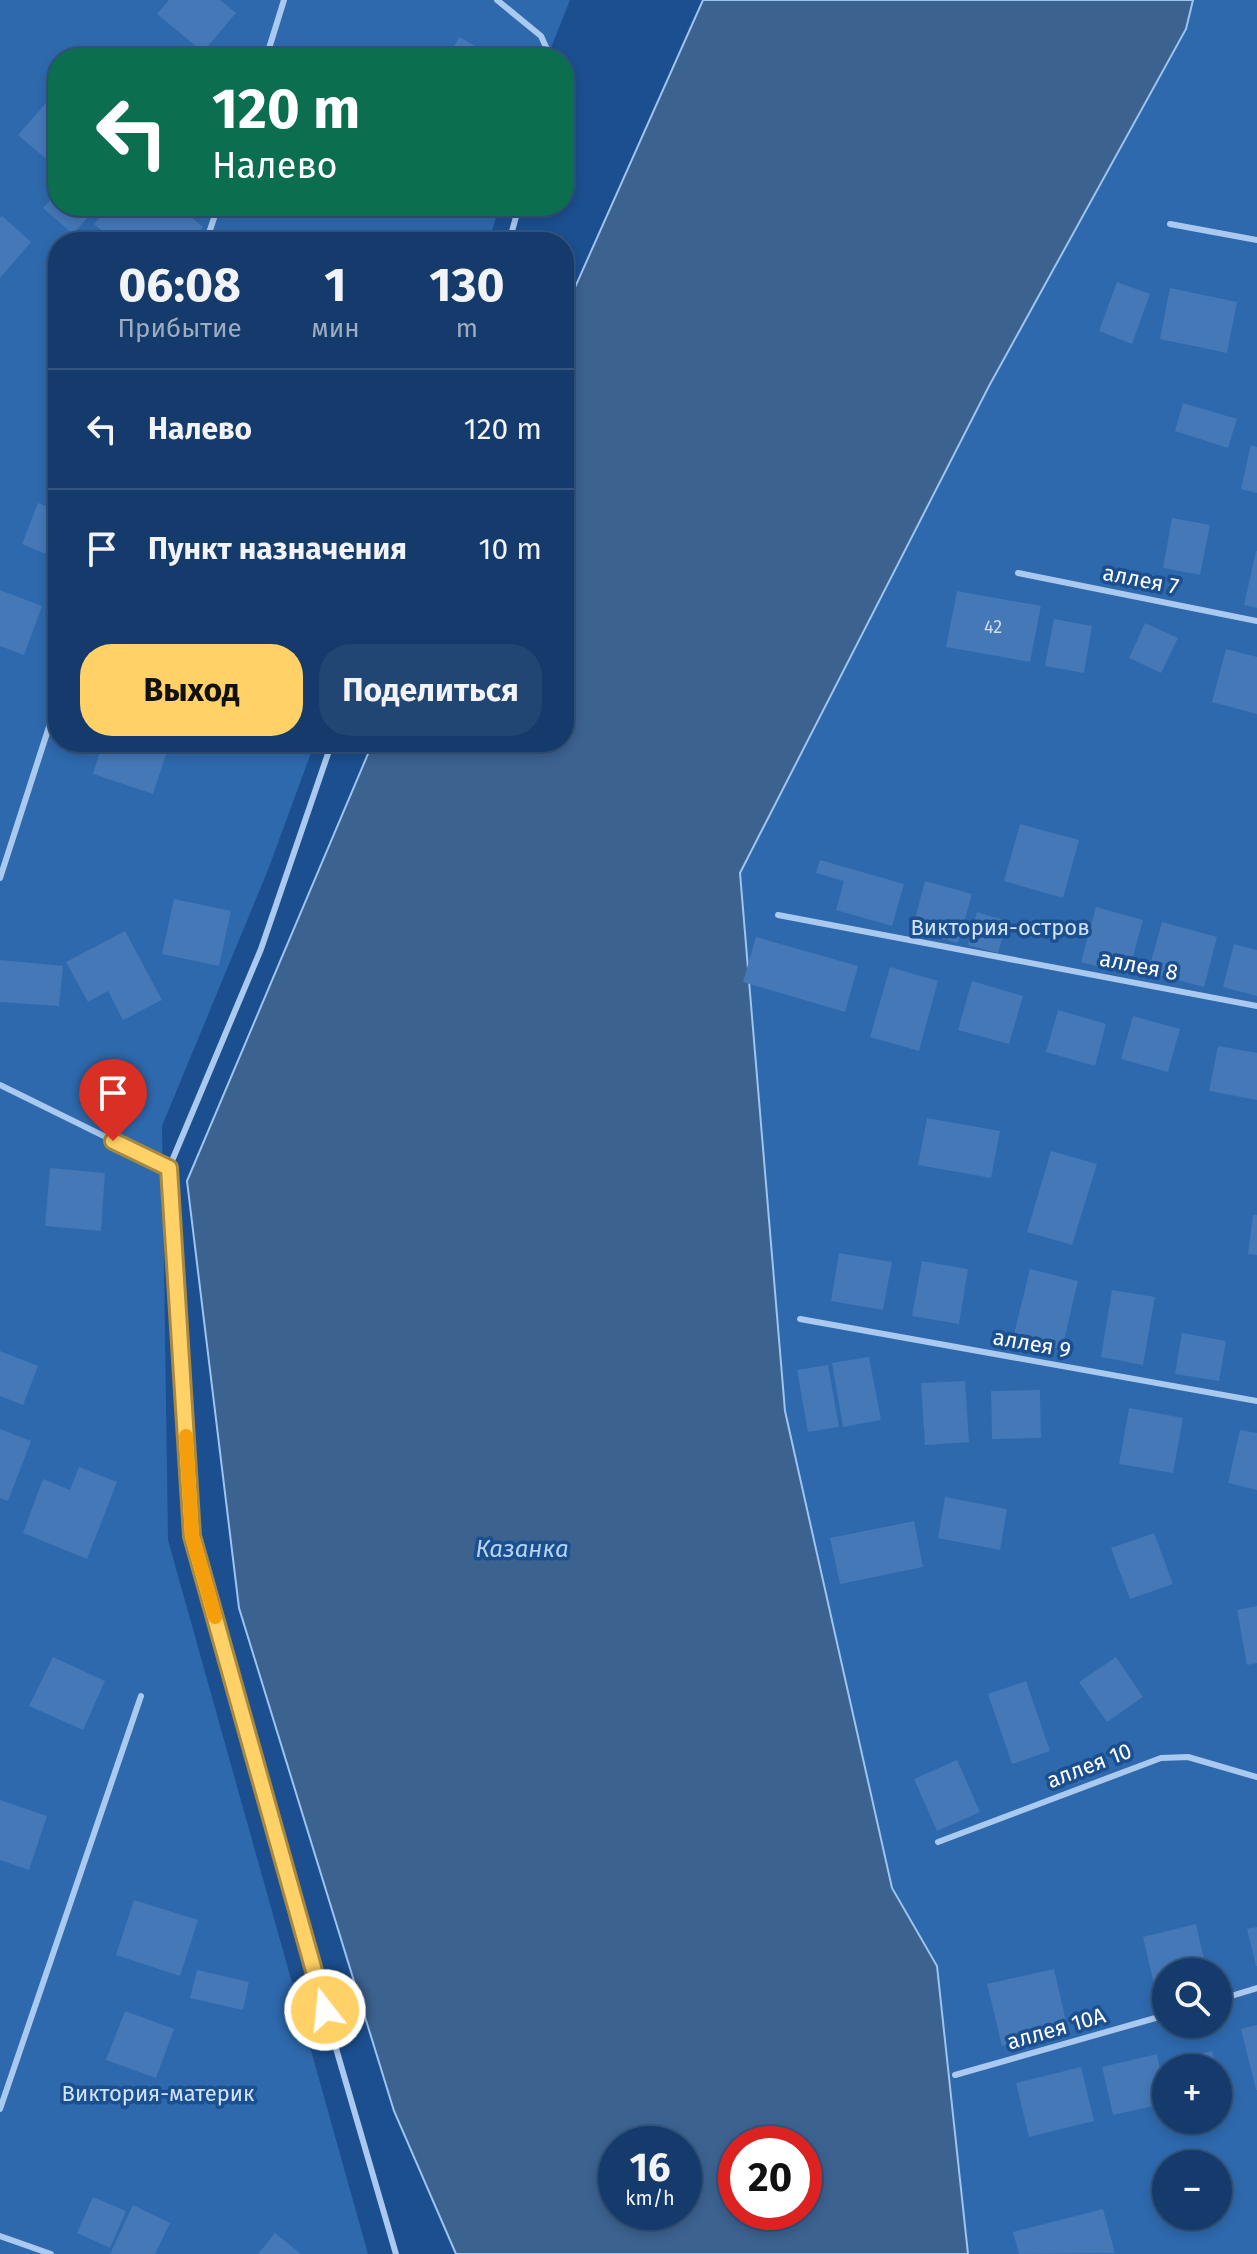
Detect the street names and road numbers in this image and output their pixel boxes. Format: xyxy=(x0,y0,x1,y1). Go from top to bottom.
street label: аллея 7 xyxy=(1101,559,1181,600)
street label: аллея 8 xyxy=(1097,945,1180,986)
street label: аллея 9 xyxy=(991,1323,1073,1364)
street label: аллея 10 xyxy=(1043,1737,1135,1794)
street label: аллея 10А xyxy=(1004,2001,1109,2055)

